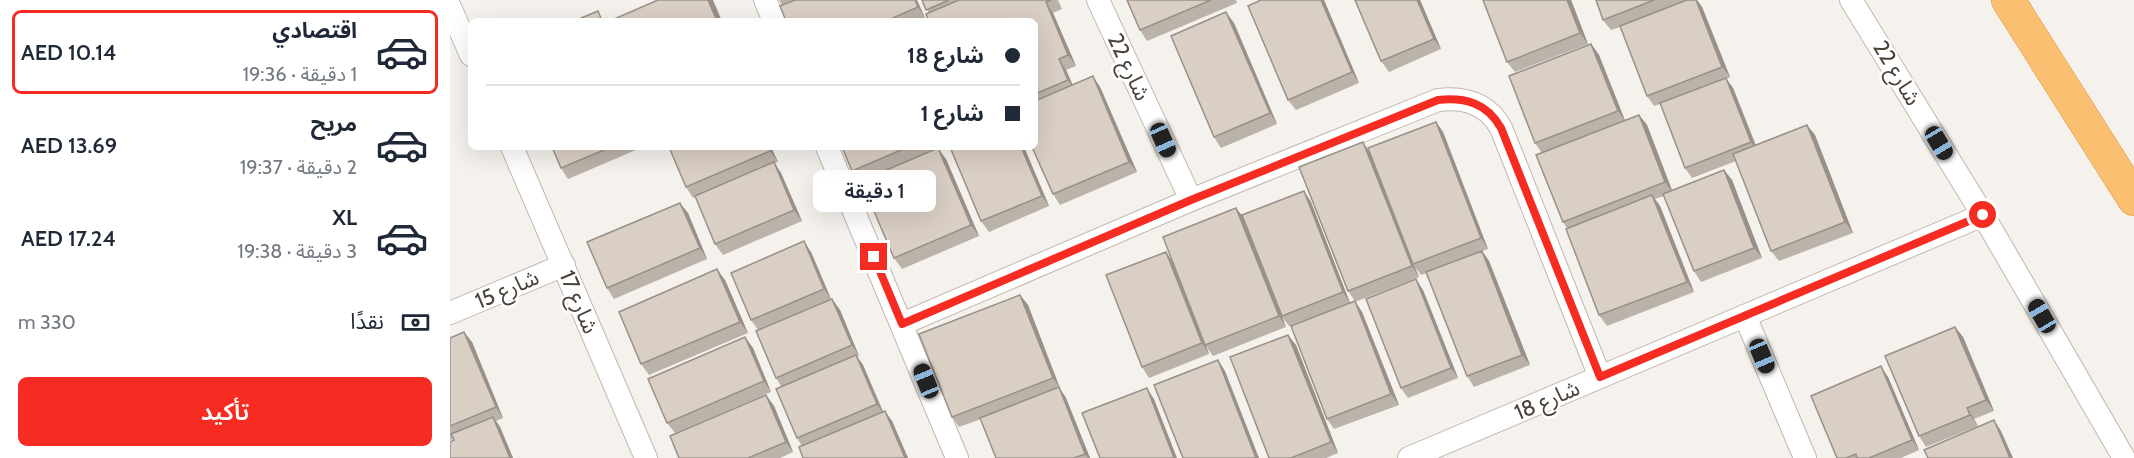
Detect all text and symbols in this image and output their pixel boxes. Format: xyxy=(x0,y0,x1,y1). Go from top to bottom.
text: اقتصادي xyxy=(272,17,357,44)
icon: car xyxy=(375,25,429,79)
street label: شارع 22 xyxy=(1099,29,1156,106)
street label: شارع 22 xyxy=(1865,36,1927,112)
text: AED 10.14 xyxy=(21,39,116,66)
text: شارع 18 xyxy=(907,42,984,69)
text: 1 دقيقة · 19:36 xyxy=(242,62,357,86)
text: شارع 1 xyxy=(920,100,984,127)
text: مريح xyxy=(311,110,357,137)
icon: car xyxy=(375,118,429,172)
car xyxy=(1147,120,1179,160)
car xyxy=(1922,123,1956,163)
text: AED 13.69 xyxy=(21,132,117,159)
text: 2 دقيقة · 19:37 xyxy=(240,155,357,179)
callout: 1 دقيقة xyxy=(812,170,936,212)
text: 1 دقيقة xyxy=(844,179,905,203)
route start xyxy=(1969,201,1996,228)
text: XL xyxy=(332,204,357,231)
icon: car xyxy=(375,211,429,265)
text: AED 17.24 xyxy=(21,225,116,252)
text: 3 دقيقة · 19:38 xyxy=(237,239,357,263)
route end xyxy=(860,243,887,270)
street label: شارع 15 xyxy=(471,264,544,317)
street label: شارع 17 xyxy=(551,266,604,339)
car xyxy=(2025,296,2059,336)
icon: cash xyxy=(399,306,432,339)
text: نقدًا xyxy=(350,308,384,335)
text: 330 m xyxy=(18,310,76,334)
car xyxy=(1747,336,1777,376)
car xyxy=(911,361,941,401)
street label: شارع 18 xyxy=(1510,374,1585,429)
button: تأكيد xyxy=(18,377,432,446)

